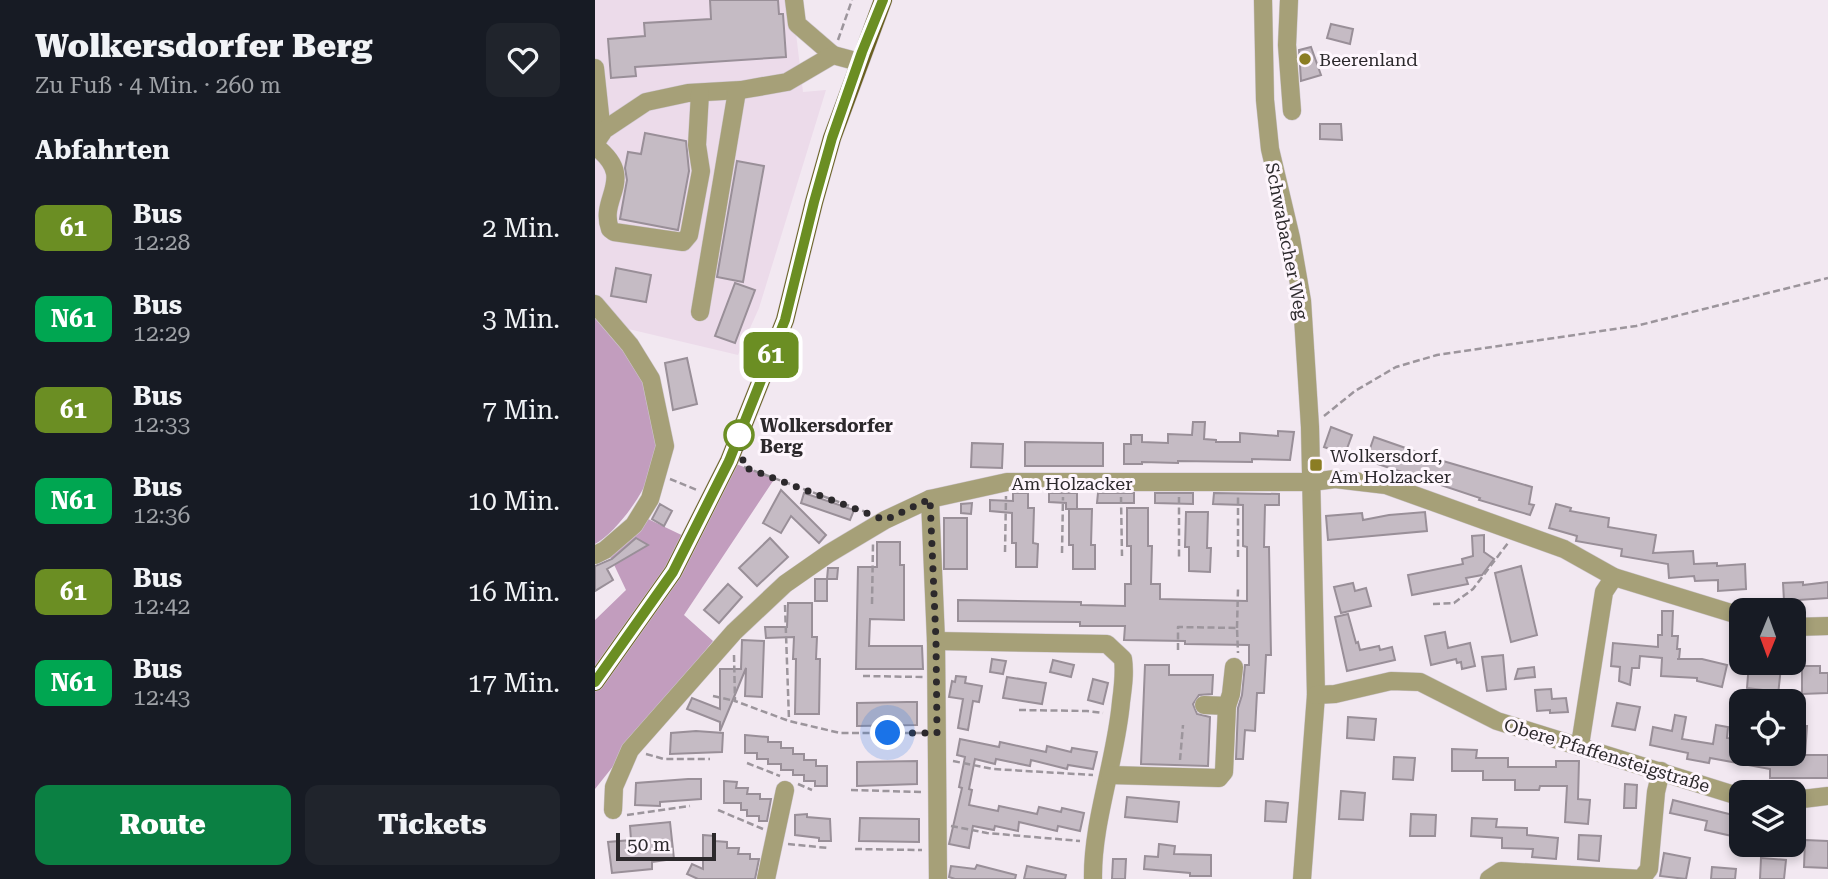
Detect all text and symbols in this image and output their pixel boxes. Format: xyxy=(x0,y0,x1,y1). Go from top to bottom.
button: heart xyxy=(486,23,560,97)
text: Wolkersdorfer Berg xyxy=(35,26,373,65)
place label: Beerenland xyxy=(1319,49,1418,70)
marker: Beerenland xyxy=(1297,51,1313,67)
text: Zu Fuß · 4 Min. · 260 m xyxy=(35,72,281,99)
text: Abfahrten xyxy=(35,135,170,165)
street label: Schwabacher Weg xyxy=(1261,161,1313,322)
text: Bus xyxy=(133,199,182,229)
text: 2 Min. xyxy=(482,213,560,243)
text: 61 xyxy=(60,214,87,242)
text: 12:28 xyxy=(133,229,190,256)
text: Bus xyxy=(133,290,182,320)
text: 3 Min. xyxy=(482,304,560,334)
text: N61 xyxy=(51,305,96,333)
text: 12:29 xyxy=(133,320,190,347)
line badge: 61 xyxy=(739,332,803,378)
text: 61 xyxy=(758,341,784,369)
text: Bus xyxy=(133,381,182,411)
text: 7 Min. xyxy=(482,395,560,425)
text: 61 xyxy=(60,396,87,424)
text: 12:33 xyxy=(133,411,190,438)
place label: Wolkersdorfer Berg xyxy=(760,415,893,457)
marker: Wolkersdorfer Berg xyxy=(724,420,754,450)
place label: Wolkersdorf, Am Holzacker xyxy=(1330,445,1451,487)
marker: Wolkersdorf, Am Holzacker xyxy=(1308,457,1324,473)
text: Bus xyxy=(133,472,182,502)
street label: Am Holzacker xyxy=(1011,473,1133,494)
text: 10 Min. xyxy=(468,486,560,516)
text: N61 xyxy=(51,487,96,515)
text: 12:36 xyxy=(133,502,190,529)
text: Bus xyxy=(133,563,182,593)
text: 16 Min. xyxy=(468,577,560,607)
text: 61 xyxy=(60,578,87,606)
text: 12:42 xyxy=(133,593,190,620)
north arrow xyxy=(1729,598,1806,676)
map controls xyxy=(1729,598,1806,857)
text: Bus xyxy=(133,654,182,684)
text: 17 Min. xyxy=(468,668,560,698)
text: N61 xyxy=(51,669,96,697)
text: 12:43 xyxy=(133,684,190,711)
button: locate xyxy=(1729,689,1806,766)
street label: Obere Pfaffensteigstraße xyxy=(1501,714,1713,796)
your location xyxy=(870,715,905,750)
button: layers xyxy=(1729,780,1806,857)
button: Route xyxy=(35,785,291,865)
button: Tickets xyxy=(305,785,560,865)
scale bar xyxy=(616,830,716,862)
text: 50 m xyxy=(627,833,670,856)

